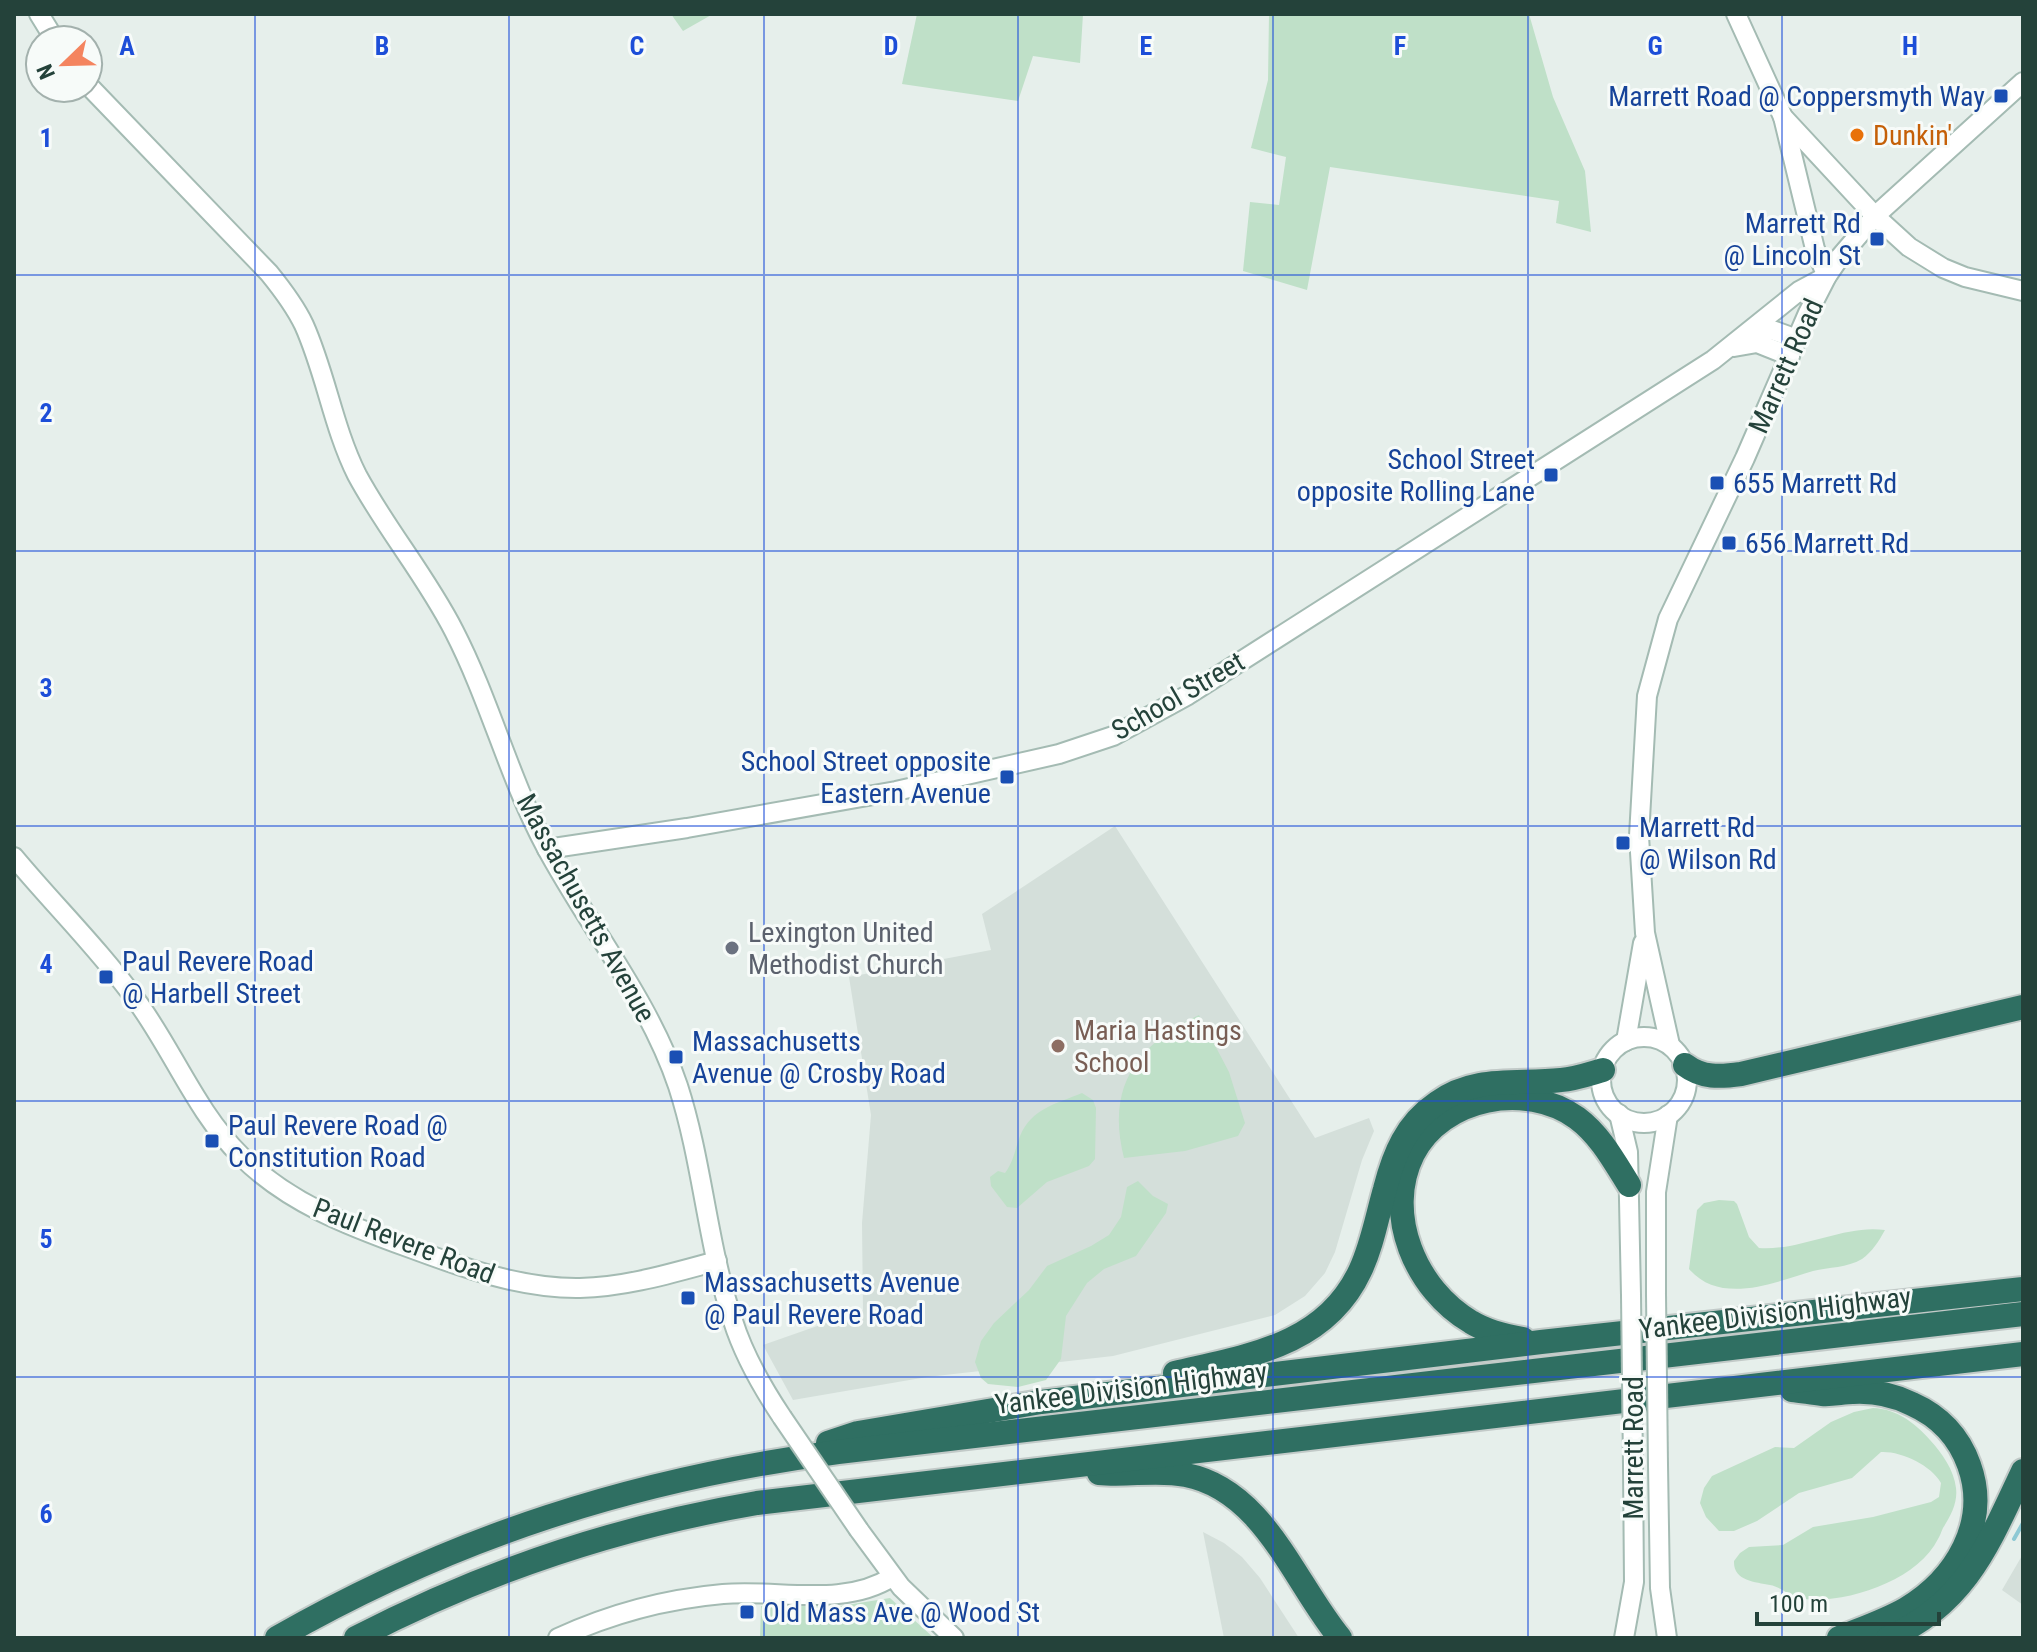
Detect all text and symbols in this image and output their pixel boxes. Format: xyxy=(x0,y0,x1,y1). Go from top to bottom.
north arrow xyxy=(24,24,104,104)
text: A xyxy=(119,31,135,61)
text: B xyxy=(375,31,389,61)
text: C xyxy=(630,31,645,61)
text: D xyxy=(884,31,898,61)
text: E xyxy=(1140,31,1153,61)
text: F xyxy=(1394,31,1406,61)
text: G xyxy=(1647,31,1663,61)
text: H xyxy=(1902,31,1918,61)
text: N xyxy=(32,61,60,83)
place label: Marrett Road @ Coppersmyth Way xyxy=(1608,80,1985,113)
marker: Marrett Road @ Coppersmyth Way xyxy=(1992,87,2010,105)
place label: Dunkin' xyxy=(1873,119,1952,152)
text: 1 xyxy=(39,123,53,153)
marker: Dunkin' xyxy=(1848,126,1866,144)
place label: Marrett Rd @ Lincoln St xyxy=(1724,207,1861,272)
marker: Marrett Rd @ Lincoln St xyxy=(1868,230,1886,248)
street label: Marrett Road xyxy=(1742,294,1830,438)
text: 2 xyxy=(39,398,53,428)
place label: School Street opposite Rolling Lane xyxy=(1297,443,1535,508)
marker: School Street opposite Rolling Lane xyxy=(1542,466,1560,484)
place label: 655 Marrett Rd xyxy=(1733,467,1897,500)
marker: 655 Marrett Rd xyxy=(1708,474,1726,492)
place label: 656 Marrett Rd xyxy=(1745,527,1909,560)
marker: 656 Marrett Rd xyxy=(1720,534,1738,552)
street label: School Street xyxy=(1106,645,1250,747)
text: 3 xyxy=(39,673,53,703)
place label: School Street opposite Eastern Avenue xyxy=(741,745,991,810)
marker: School Street opposite Eastern Avenue xyxy=(998,768,1016,786)
street label: Massachusetts Avenue xyxy=(510,788,662,1028)
place label: Marrett Rd @ Wilson Rd xyxy=(1639,811,1777,876)
marker: Marrett Rd @ Wilson Rd xyxy=(1614,834,1632,852)
place label: Lexington United Methodist Church xyxy=(748,916,944,981)
marker: Lexington United Methodist Church xyxy=(723,939,741,957)
place label: Paul Revere Road @ Harbell Street xyxy=(122,945,314,1010)
text: 4 xyxy=(39,949,53,979)
marker: Paul Revere Road @ Harbell Street xyxy=(97,968,115,986)
place label: Maria Hastings School xyxy=(1074,1014,1242,1079)
place label: Massachusetts Avenue @ Crosby Road xyxy=(692,1025,946,1090)
marker: Maria Hastings School xyxy=(1049,1037,1067,1055)
marker: Massachusetts Avenue @ Crosby Road xyxy=(667,1048,685,1066)
place label: Paul Revere Road @ Constitution Road xyxy=(228,1109,448,1174)
marker: Paul Revere Road @ Constitution Road xyxy=(203,1132,221,1150)
street label: Paul Revere Road xyxy=(308,1191,500,1291)
text: 5 xyxy=(39,1224,53,1254)
place label: Massachusetts Avenue @ Paul Revere Road xyxy=(704,1266,960,1331)
street label: Yankee Division Highway xyxy=(1637,1280,1913,1346)
marker: Massachusetts Avenue @ Paul Revere Road xyxy=(679,1289,697,1307)
street label: Yankee Division Highway xyxy=(993,1355,1269,1421)
street label: Marrett Road xyxy=(1617,1376,1650,1520)
text: 6 xyxy=(39,1499,53,1529)
scale bar xyxy=(1757,1576,1939,1626)
text: 100 m xyxy=(1769,1590,1828,1618)
place label: Old Mass Ave @ Wood St xyxy=(763,1596,1040,1629)
marker: Old Mass Ave @ Wood St xyxy=(738,1603,756,1621)

